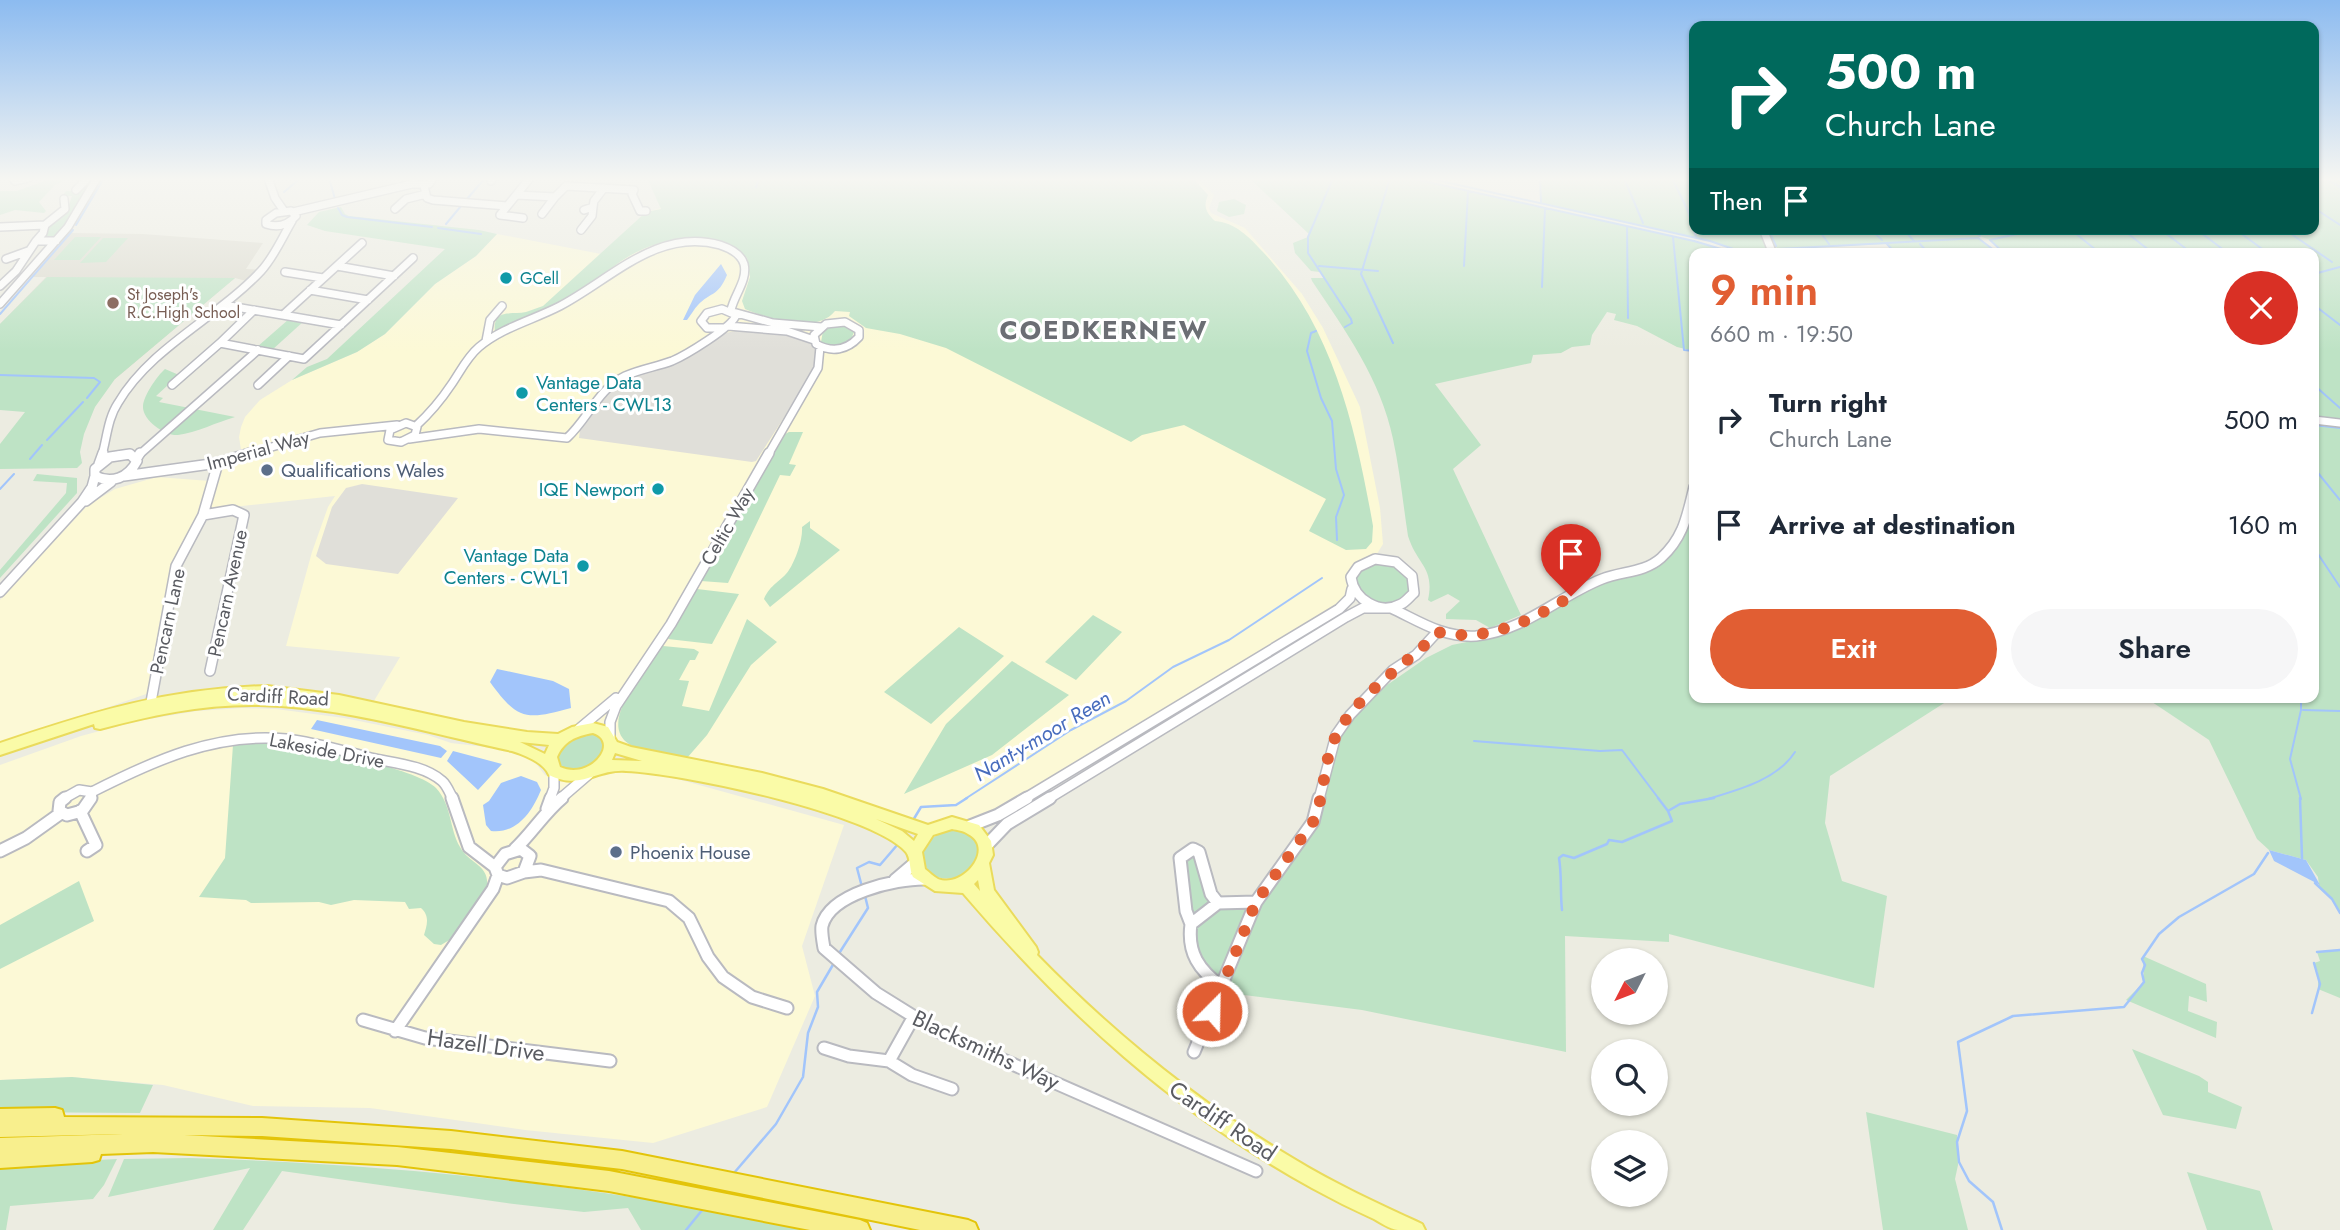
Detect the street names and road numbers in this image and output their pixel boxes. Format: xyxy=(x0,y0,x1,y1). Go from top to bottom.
street label: Imperial Way xyxy=(204,424,313,477)
street label: Celtic Way xyxy=(694,482,761,570)
street label: Pencarn Avenue xyxy=(201,527,254,659)
street label: Pencarn Lane xyxy=(143,566,192,676)
street label: Cardiff Road xyxy=(226,680,330,713)
street label: Lakeside Drive xyxy=(267,726,387,775)
street label: Blacksmiths Way xyxy=(907,1001,1066,1099)
street label: Hazell Drive xyxy=(425,1020,547,1070)
street label: Cardiff Road xyxy=(1162,1072,1284,1170)

